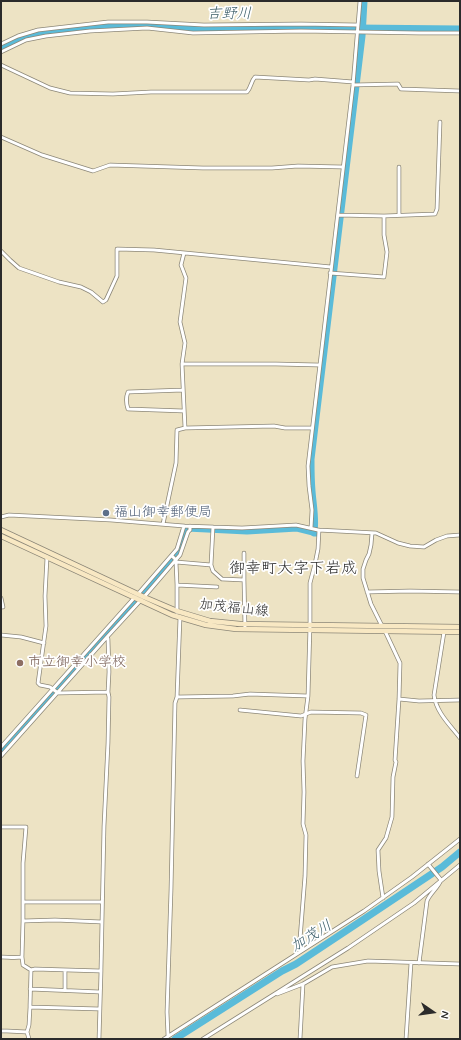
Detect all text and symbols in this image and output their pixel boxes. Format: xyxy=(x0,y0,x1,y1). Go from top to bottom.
water label: 吉野川 xyxy=(207,6,251,24)
place label: 福山御幸郵便局 xyxy=(114,505,212,521)
marker: 福山御幸郵便局 xyxy=(101,508,111,518)
district label: 御幸町大字下岩成 xyxy=(229,560,357,580)
street label: 加茂福山線 xyxy=(198,597,270,621)
place label: 市立御幸小学校 xyxy=(28,655,126,671)
marker: 市立御幸小学校 xyxy=(15,658,25,668)
water label: 加茂川 xyxy=(288,917,336,957)
north arrow xyxy=(413,992,453,1032)
text: N xyxy=(437,1010,452,1020)

